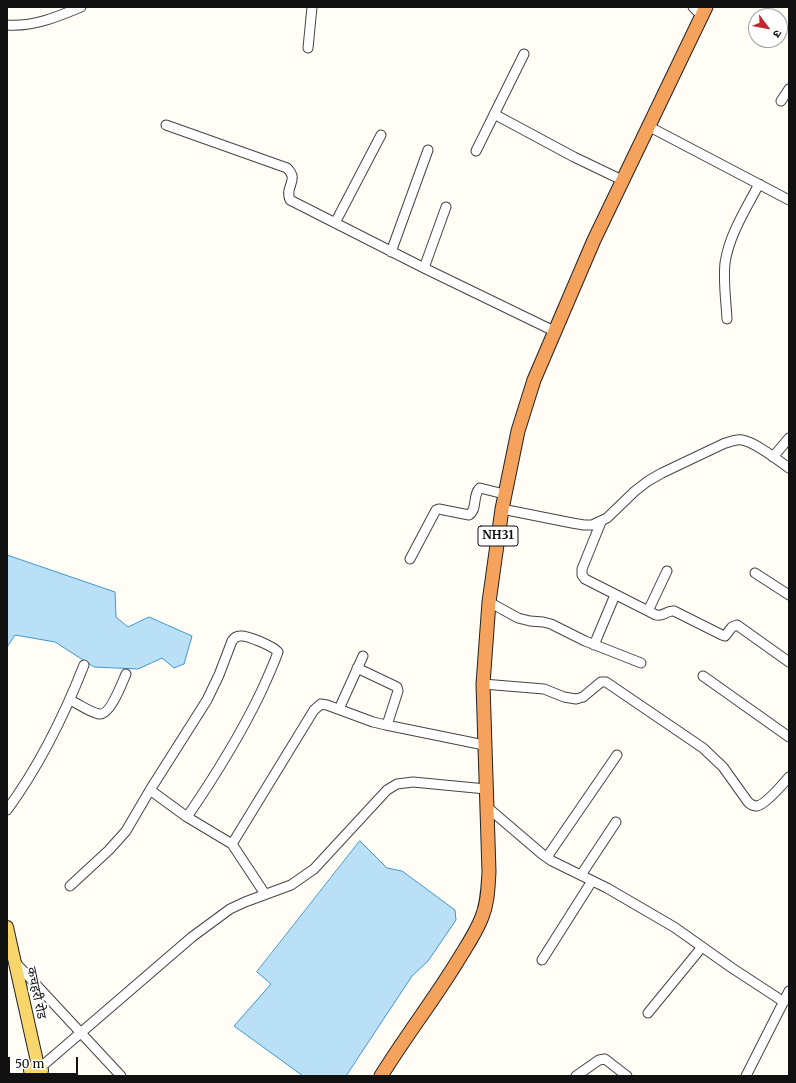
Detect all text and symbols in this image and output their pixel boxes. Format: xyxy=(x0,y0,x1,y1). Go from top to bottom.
north arrow xyxy=(748,8,788,48)
text: उ xyxy=(770,27,785,40)
road number: NH31 xyxy=(478,526,518,546)
street label: कचहरी रोड xyxy=(23,966,49,1020)
scale bar xyxy=(10,1049,80,1075)
text: 50 m xyxy=(15,1056,44,1071)

